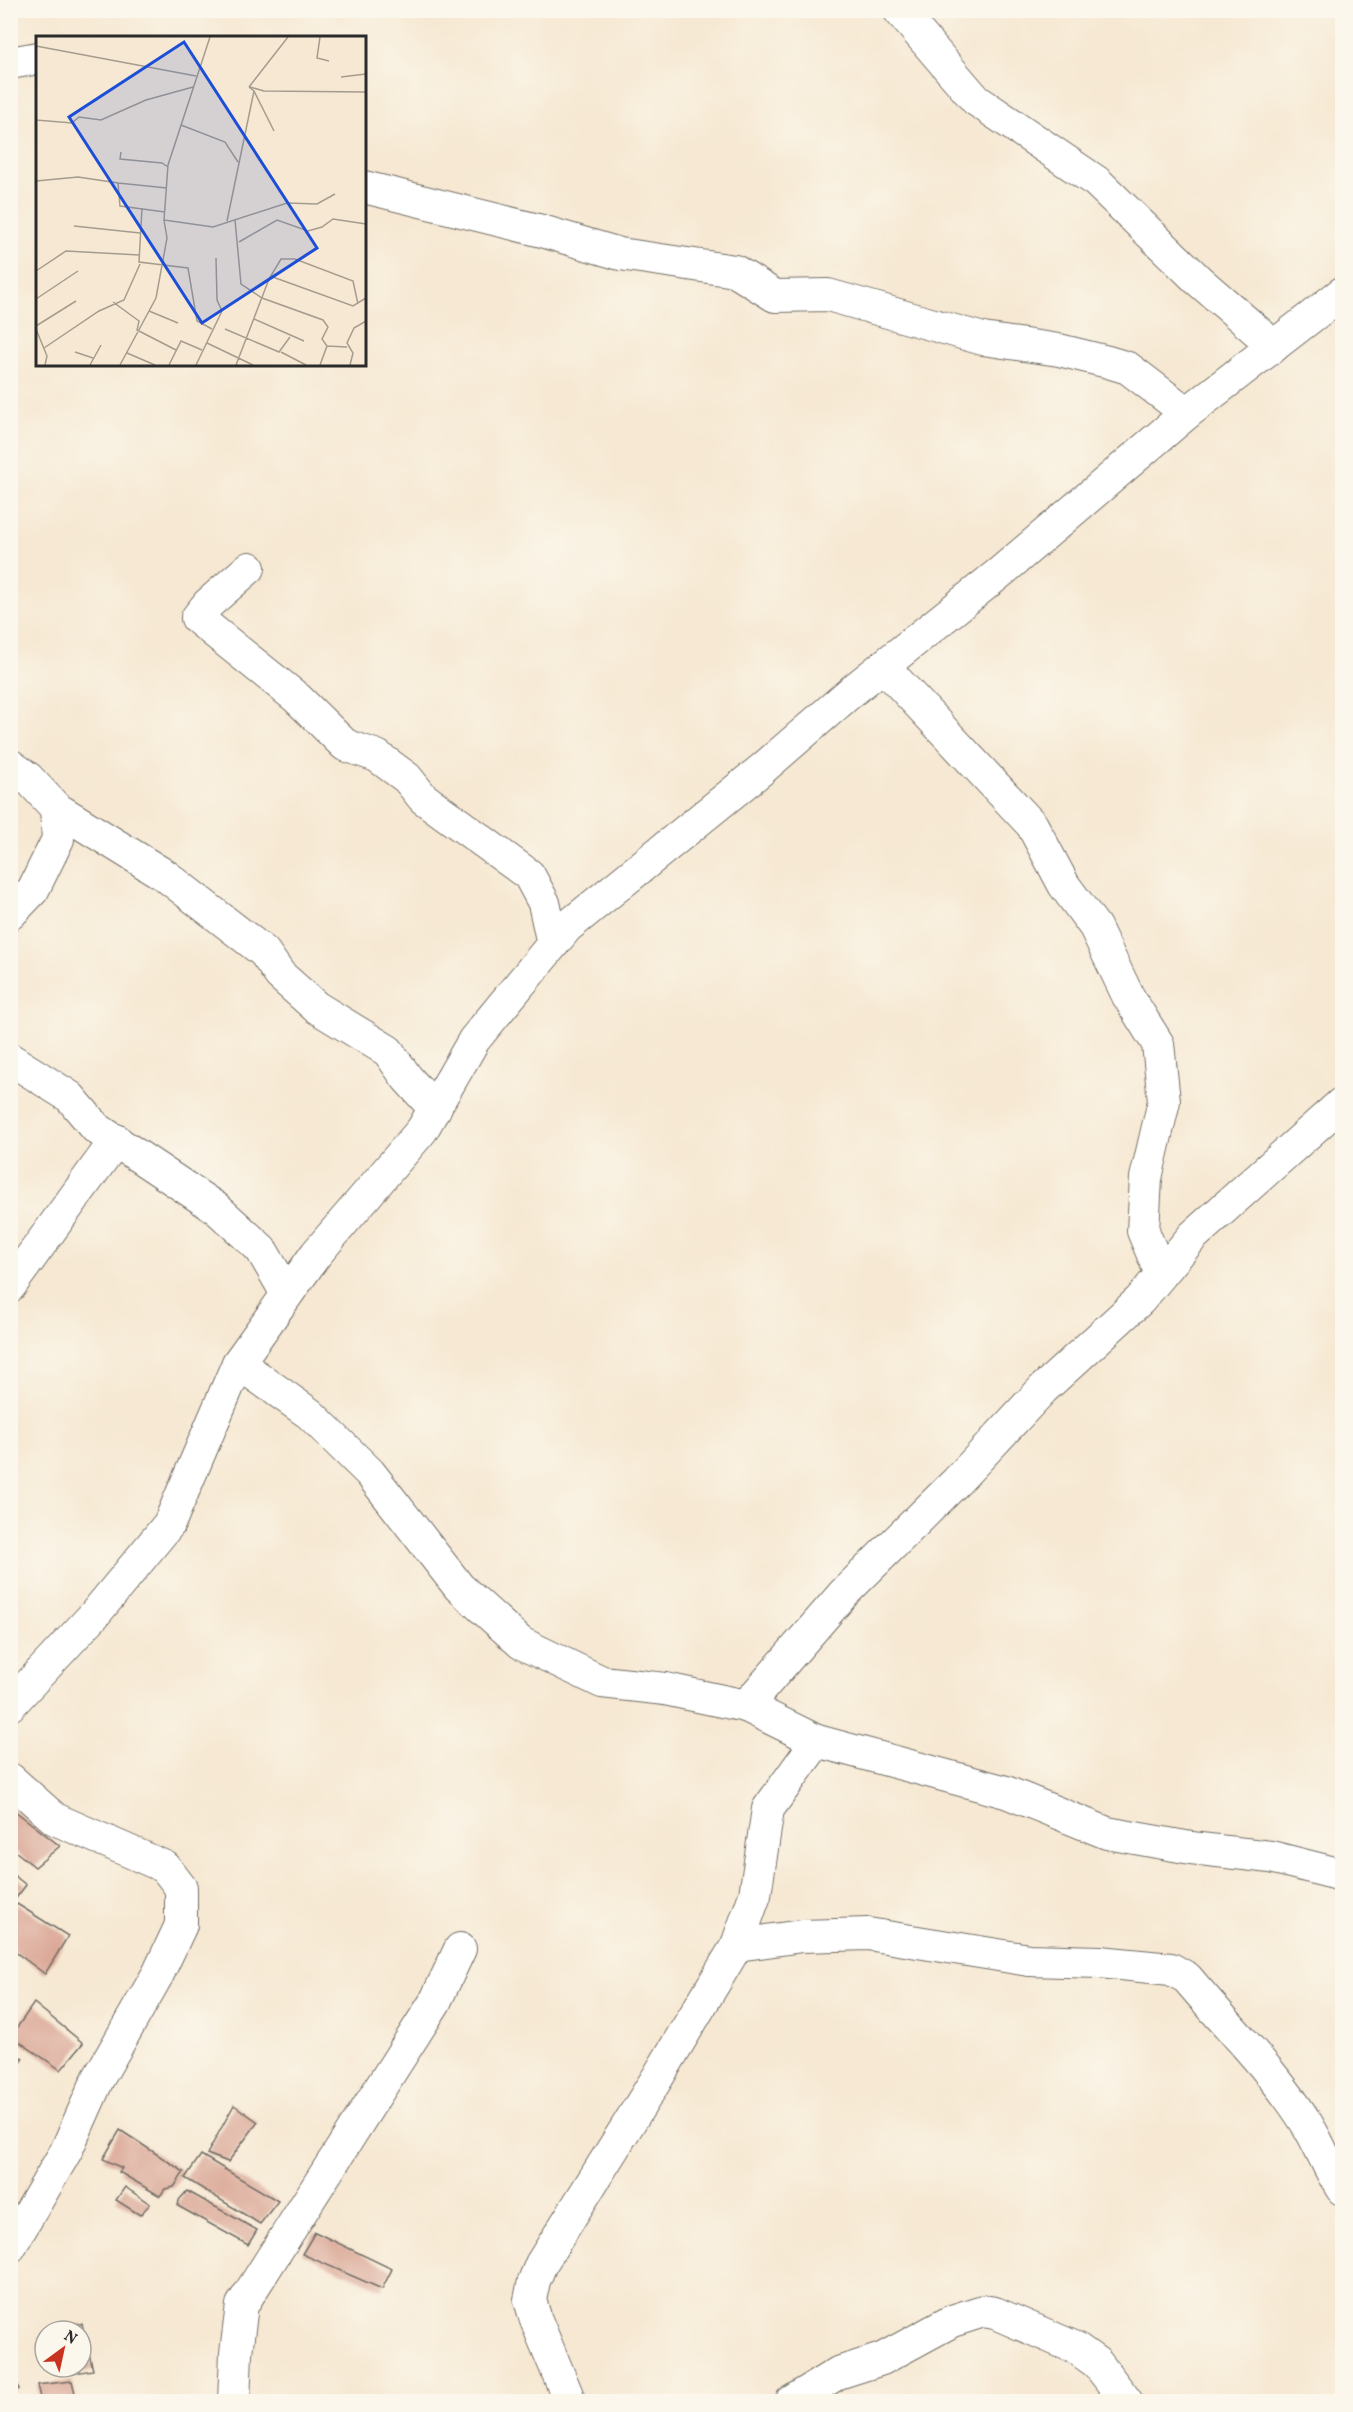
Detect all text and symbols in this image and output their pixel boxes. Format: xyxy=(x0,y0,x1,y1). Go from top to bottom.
inset map xyxy=(36,36,366,366)
north arrow xyxy=(33,2319,93,2379)
text: N xyxy=(59,2326,81,2351)

